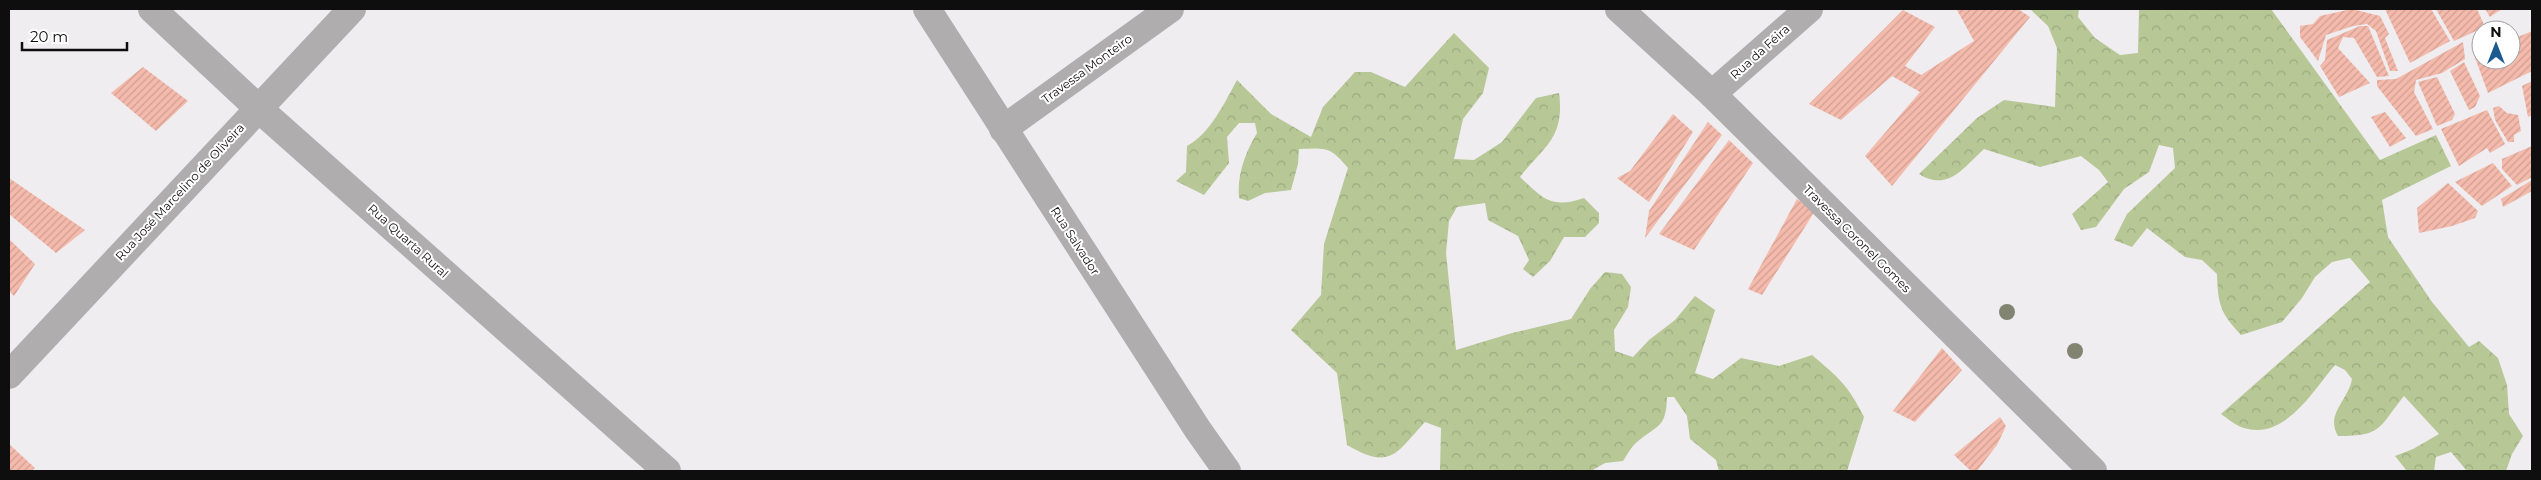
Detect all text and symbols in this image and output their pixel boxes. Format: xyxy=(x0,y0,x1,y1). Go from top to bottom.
scale bar xyxy=(22,20,128,52)
north arrow xyxy=(2471,20,2521,70)
street label: Rua da Féira xyxy=(1727,21,1792,82)
text: N xyxy=(2490,23,2502,41)
text: 20 m xyxy=(30,27,68,46)
street label: Travessa Monteiro xyxy=(1039,31,1135,106)
street label: Rua José Marcelino de Oliveira xyxy=(112,120,247,263)
street label: Travessa Coronel Gomes xyxy=(1800,182,1914,296)
street label: Rua Quarta Rural xyxy=(365,200,452,281)
street label: Rua Salvador xyxy=(1048,204,1103,278)

